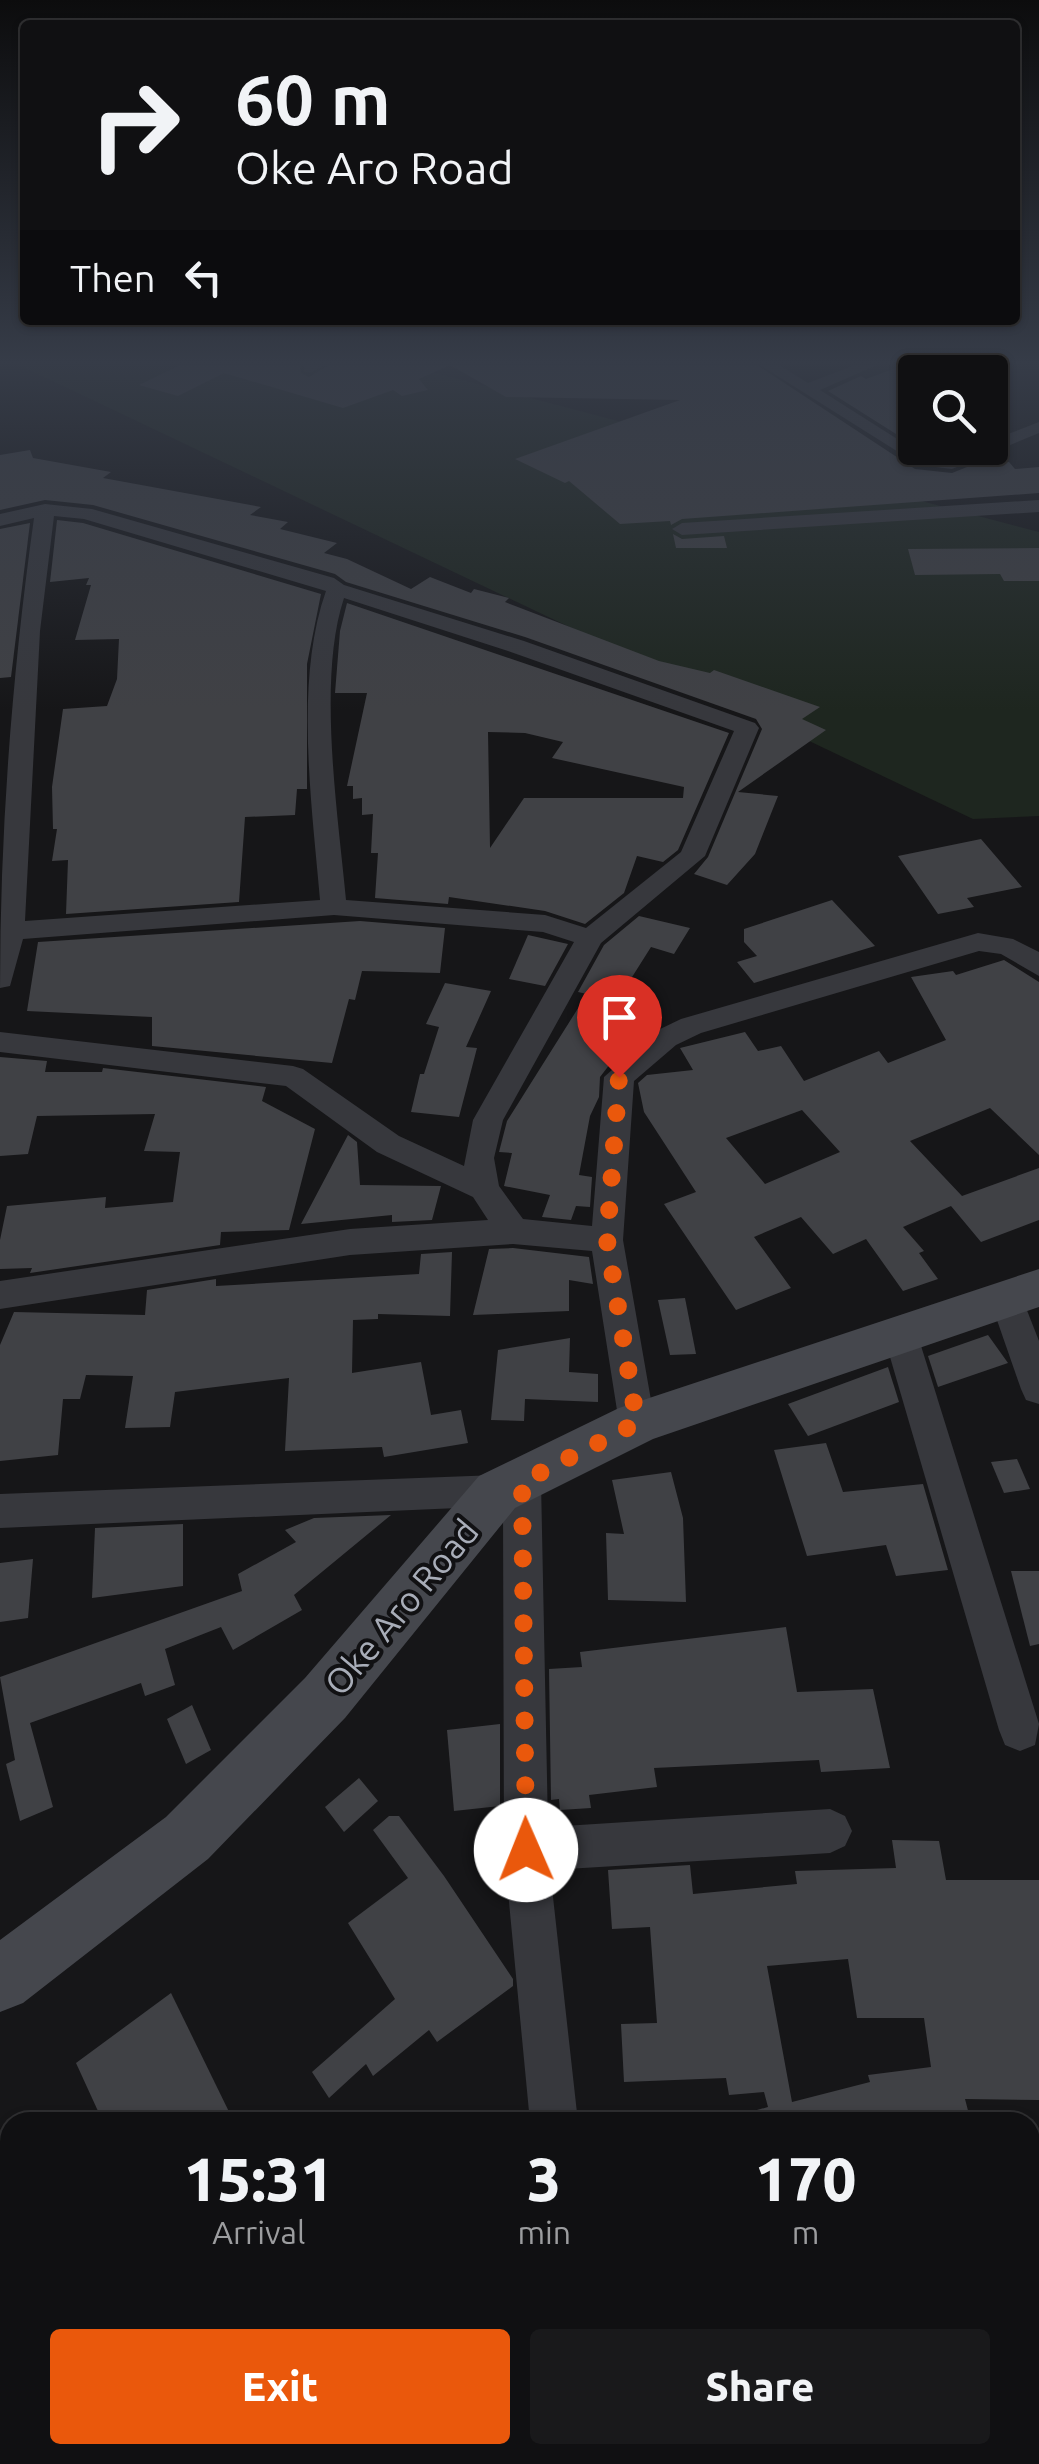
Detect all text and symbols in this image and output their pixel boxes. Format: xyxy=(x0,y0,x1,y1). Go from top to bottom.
icon: right xyxy=(70,60,200,190)
text: 60 m xyxy=(235,60,391,138)
text: Oke Aro Road xyxy=(235,142,514,193)
icon: left xyxy=(176,250,231,305)
text: Then xyxy=(70,257,156,299)
map controls xyxy=(898,355,1008,465)
button: search xyxy=(898,355,1008,465)
pin xyxy=(577,975,662,1078)
icon: arrive xyxy=(592,990,647,1045)
street label: Oke Aro Road xyxy=(316,1511,486,1703)
position arrow xyxy=(474,1798,578,1902)
text: 15:31 xyxy=(184,2145,334,2212)
text: 3 xyxy=(527,2145,561,2212)
text: 170 xyxy=(755,2145,856,2212)
text: Arrival xyxy=(212,2214,305,2250)
text: min xyxy=(517,2214,571,2250)
text: m xyxy=(792,2214,819,2250)
button: Exit xyxy=(50,2329,510,2444)
button: Share xyxy=(530,2329,990,2444)

